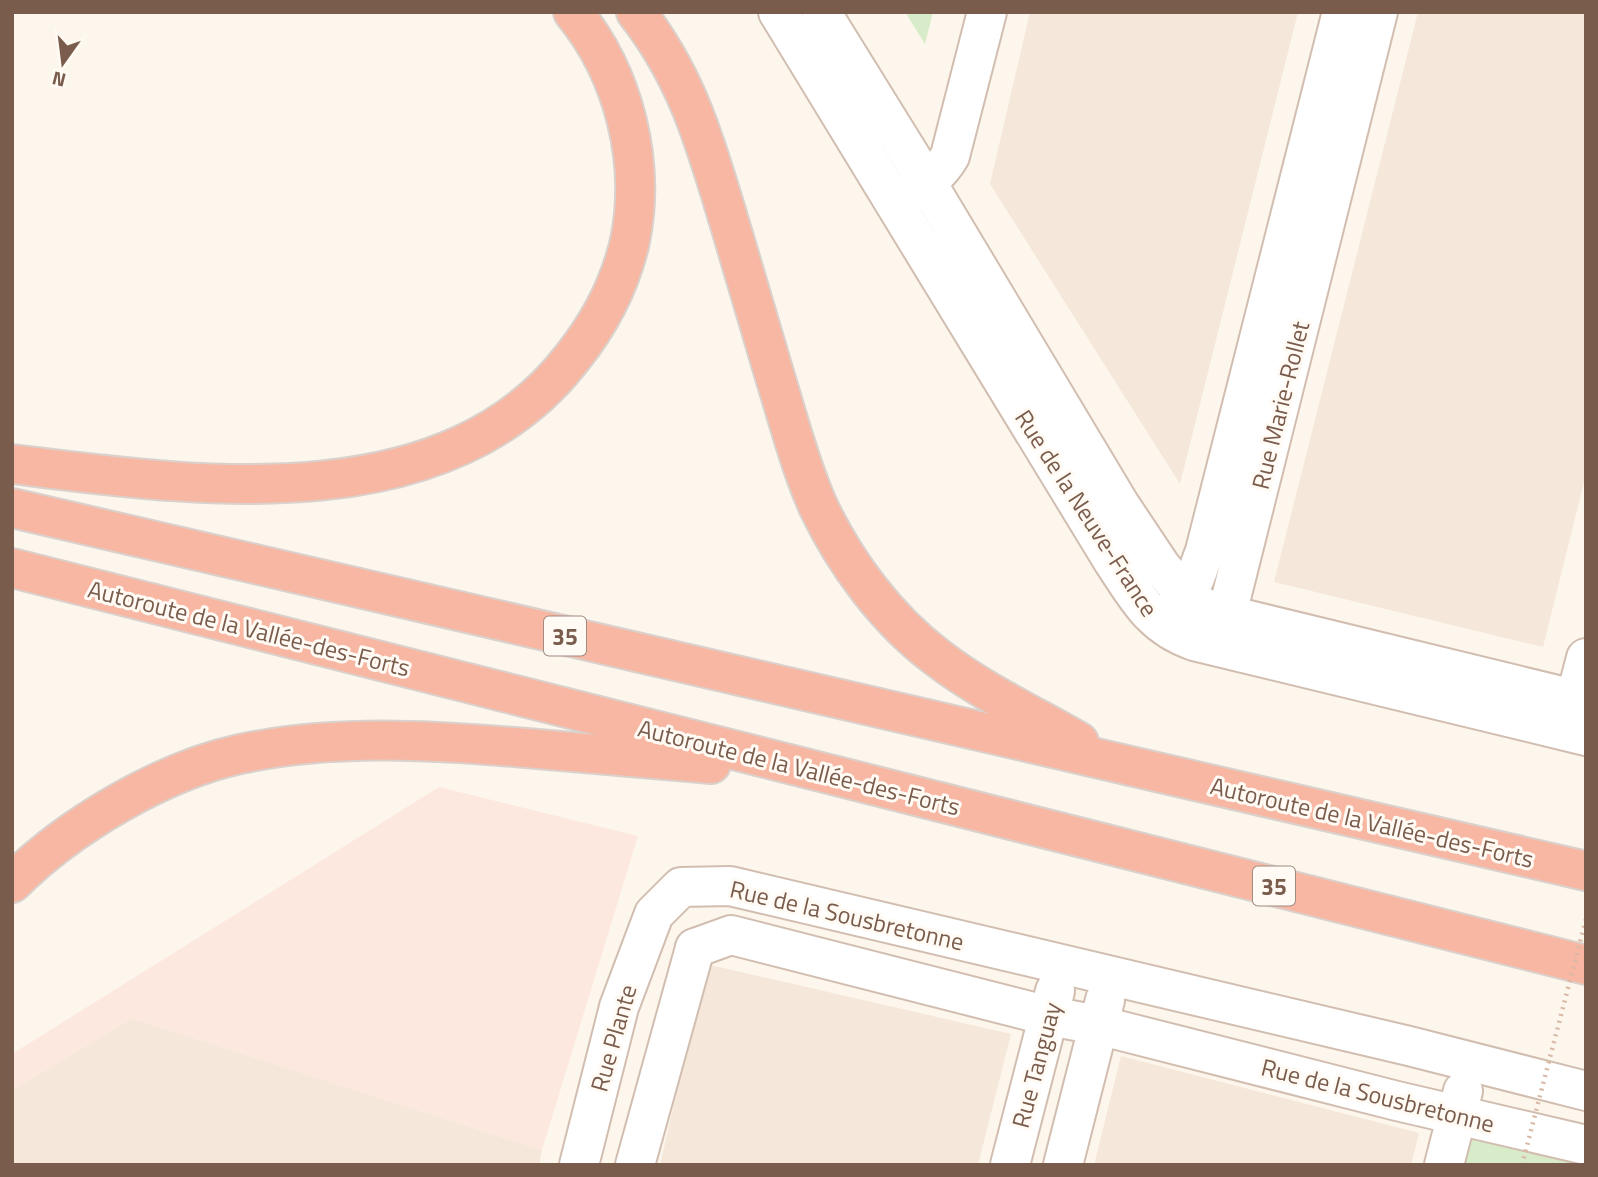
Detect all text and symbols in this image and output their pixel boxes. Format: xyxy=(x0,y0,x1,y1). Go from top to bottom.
north arrow xyxy=(28,28,98,98)
text: N xyxy=(49,64,69,96)
street label: Rue Marie-Rollet xyxy=(1242,317,1318,493)
street label: Rue de la Neuve-France xyxy=(1006,402,1168,624)
street label: Autoroute de la Vallée-des-Forts xyxy=(84,571,414,685)
road number: 35 xyxy=(544,616,586,656)
street label: Autoroute de la Vallée-des-Forts xyxy=(634,710,964,824)
street label: Autoroute de la Vallée-des-Forts xyxy=(1207,767,1537,877)
road number: 35 xyxy=(1253,866,1295,906)
street label: Rue de la Sousbretonne xyxy=(726,871,968,959)
street label: Rue Plante xyxy=(581,980,645,1096)
street label: Rue Tanguay xyxy=(1002,998,1070,1132)
street label: Rue de la Sousbretonne xyxy=(1258,1049,1498,1141)

